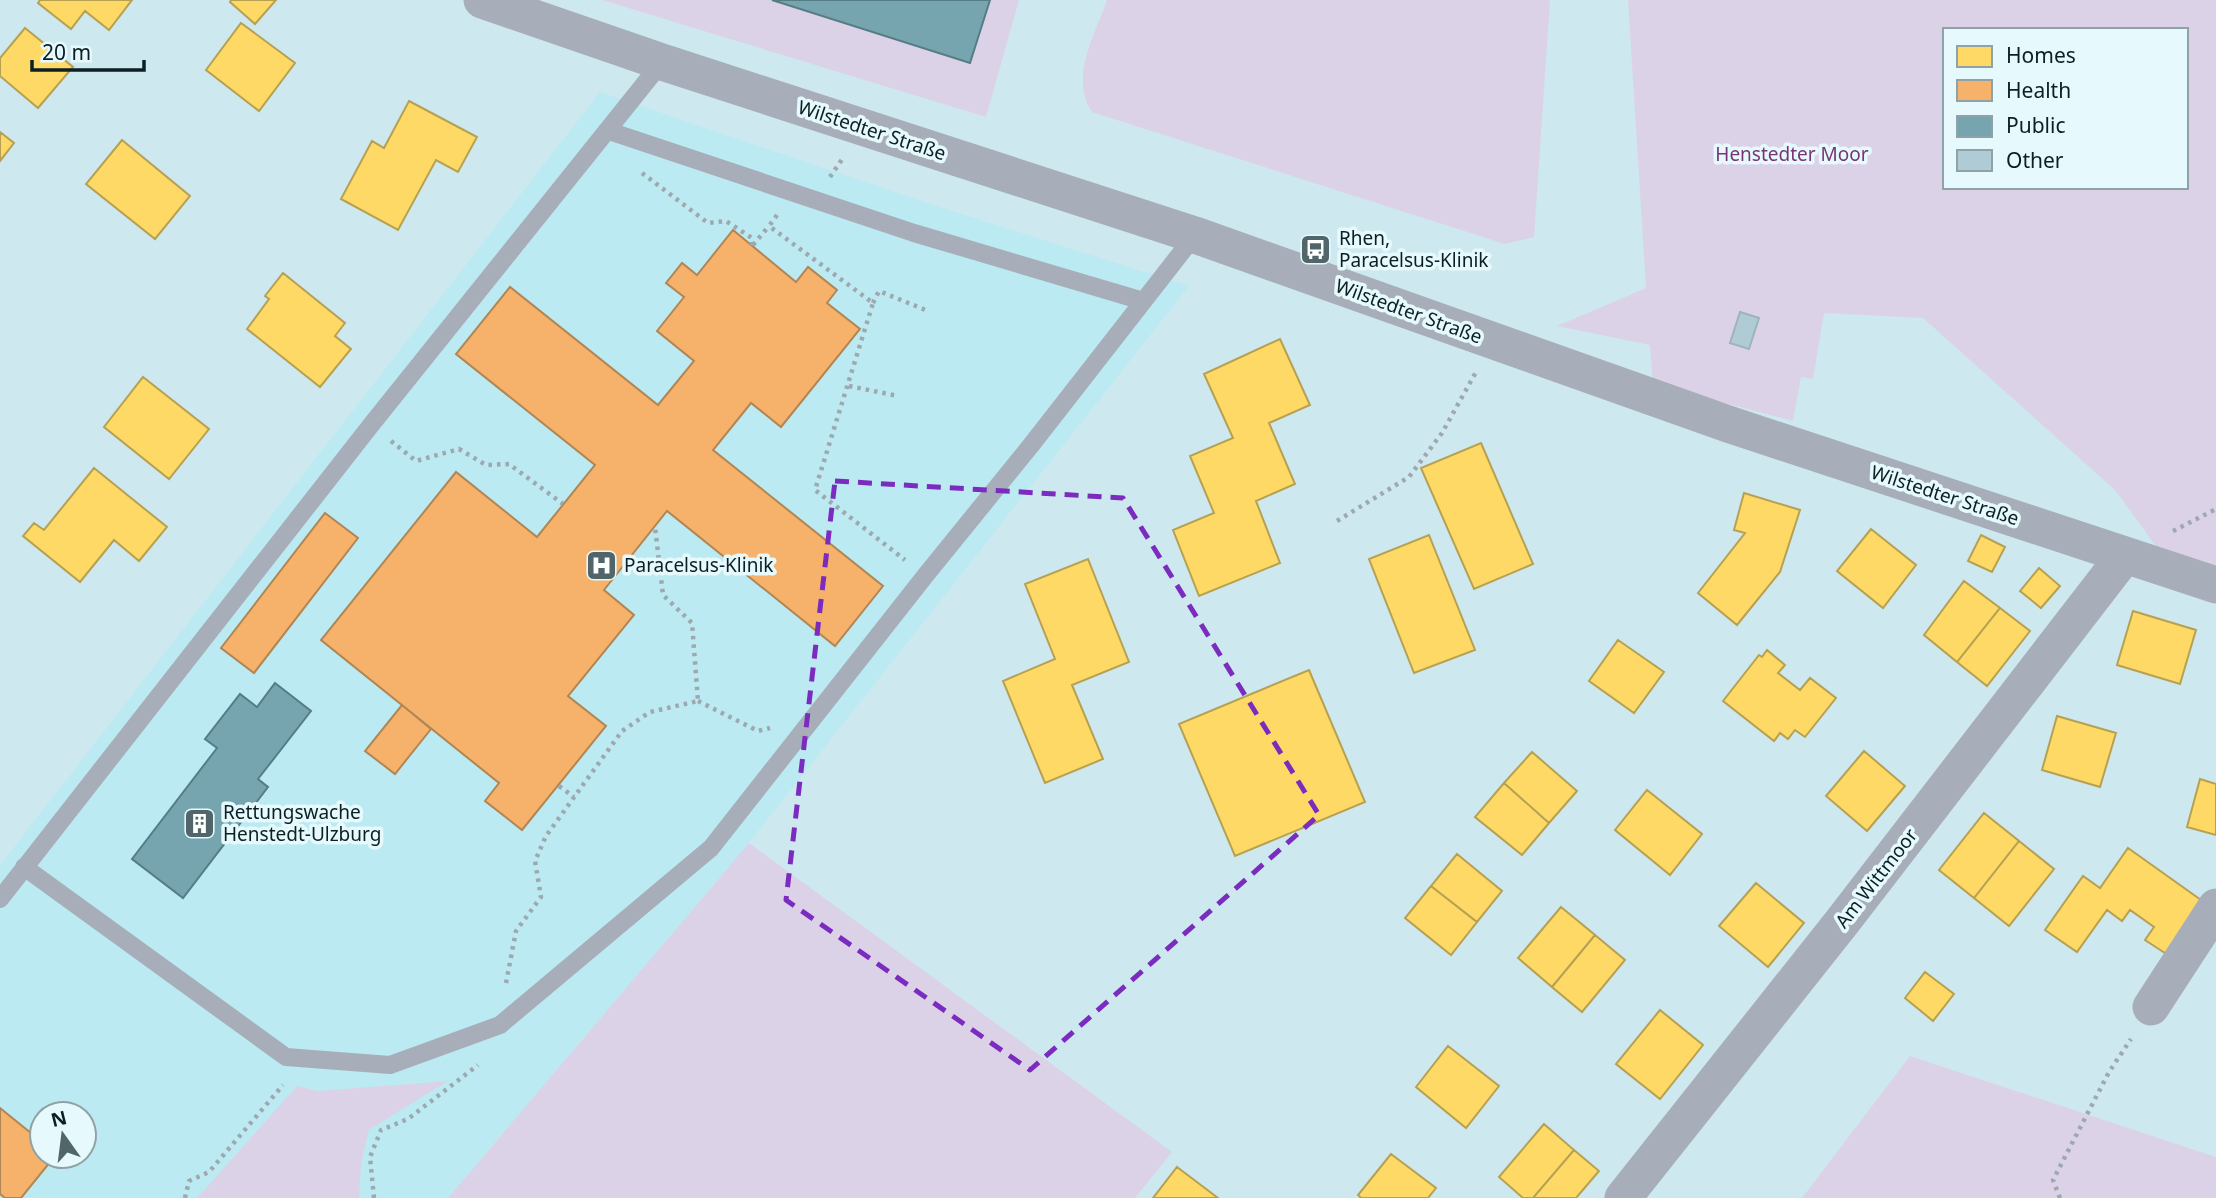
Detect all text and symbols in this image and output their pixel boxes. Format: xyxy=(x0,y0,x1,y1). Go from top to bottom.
scale bar xyxy=(32,28,144,72)
legend xyxy=(1943,28,2188,189)
text: 20 m xyxy=(42,38,91,66)
text: Homes xyxy=(2006,41,2076,69)
text: Health xyxy=(2006,76,2071,104)
street label: Wilstedter Straße xyxy=(795,94,949,166)
text: Public xyxy=(2006,111,2066,139)
park label: Henstedter Moor xyxy=(1715,141,1869,167)
text: Other xyxy=(2006,146,2064,174)
place label: Rhen, Paracelsus-Klinik xyxy=(1339,225,1488,273)
bus stop icon: Rhen, Paracelsus-Klinik xyxy=(1299,232,1333,266)
street label: Wilstedter Straße xyxy=(1332,272,1486,350)
street label: Wilstedter Straße xyxy=(1868,459,2022,531)
hospital icon: Paracelsus-Klinik xyxy=(584,548,618,582)
place label: Paracelsus-Klinik xyxy=(624,552,773,578)
place label: Rettungswache Henstedt-Ulzburg xyxy=(223,799,381,847)
building icon: Rettungswache Henstedt-Ulzburg xyxy=(183,806,217,840)
street label: Am Wittmoor xyxy=(1829,823,1923,933)
north arrow xyxy=(28,1100,98,1170)
text: N xyxy=(48,1104,70,1133)

